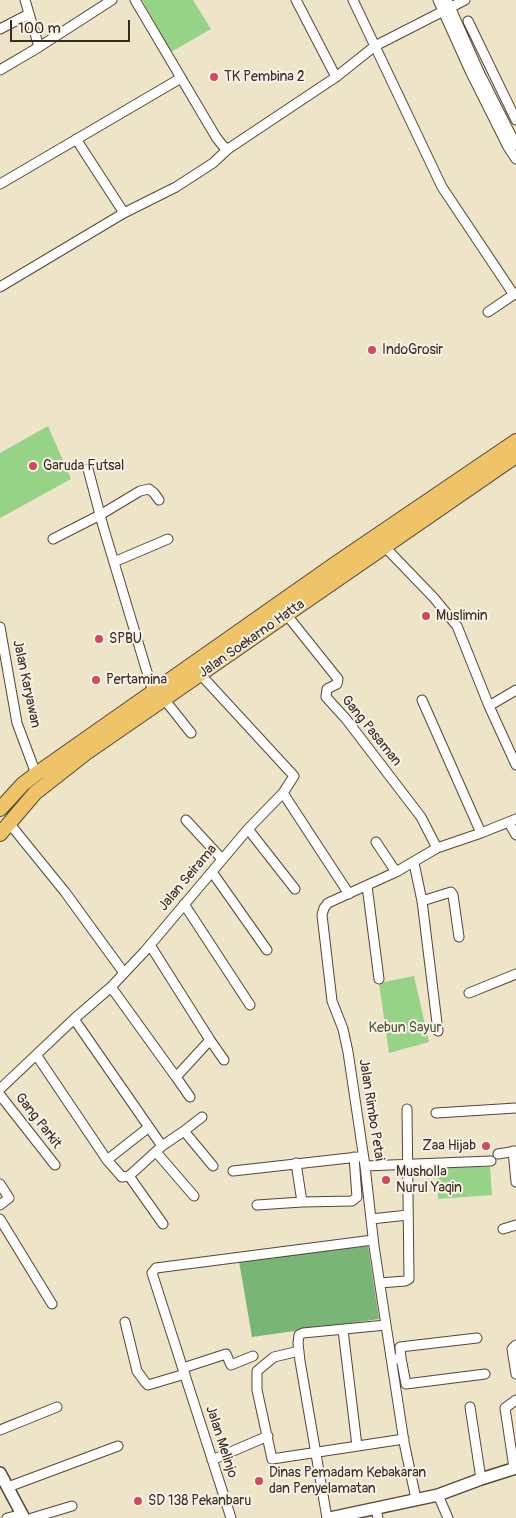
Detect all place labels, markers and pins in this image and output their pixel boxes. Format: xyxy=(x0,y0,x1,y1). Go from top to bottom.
place label: TK Pembina 2 xyxy=(224,69,305,85)
marker: TK Pembina 2 xyxy=(208,71,220,83)
place label: IndoGrosir xyxy=(382,342,443,358)
marker: IndoGrosir xyxy=(366,344,378,356)
place label: Garuda Futsal xyxy=(43,458,124,474)
marker: Garuda Futsal xyxy=(27,460,39,472)
place label: Muslimin xyxy=(436,608,488,624)
marker: Muslimin xyxy=(420,610,432,622)
place label: SPBU xyxy=(109,631,142,647)
marker: SPBU xyxy=(93,633,105,645)
place label: Pertamina xyxy=(106,672,167,688)
marker: Pertamina xyxy=(90,674,102,686)
place label: Zaa Hijab xyxy=(422,1138,476,1154)
marker: Zaa Hijab xyxy=(480,1140,492,1152)
place label: Musholla Nurul Yaqin xyxy=(396,1164,462,1196)
marker: Musholla Nurul Yaqin xyxy=(380,1174,392,1186)
place label: Dinas Pemadam Kebakaran dan Penyelamatan xyxy=(269,1465,426,1498)
marker: Dinas Pemadam Kebakaran dan Penyelamatan xyxy=(253,1475,265,1487)
place label: SD 138 Pekanbaru xyxy=(148,1493,251,1509)
marker: SD 138 Pekanbaru xyxy=(132,1495,144,1507)

